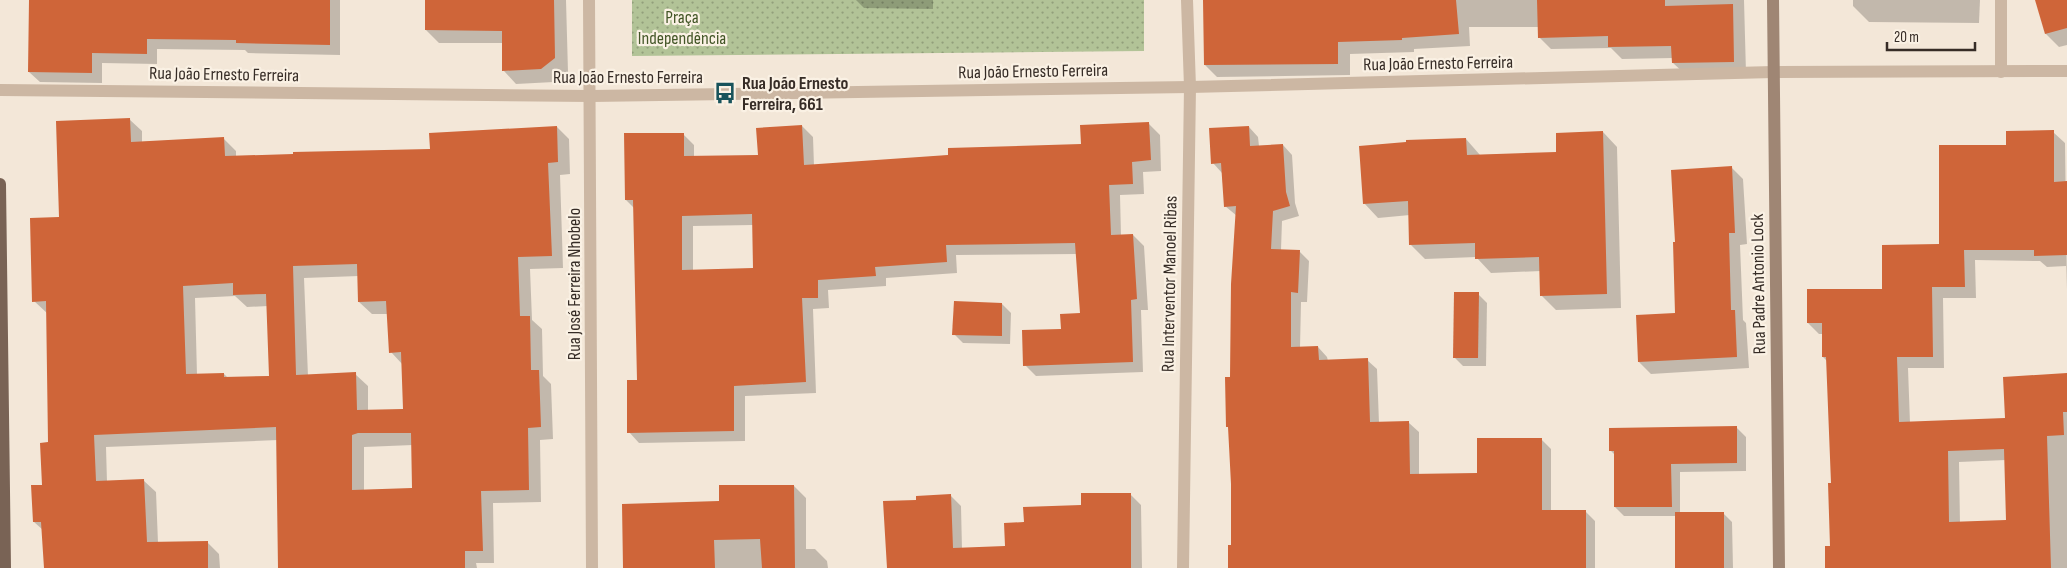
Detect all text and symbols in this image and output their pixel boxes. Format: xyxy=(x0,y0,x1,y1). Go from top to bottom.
park label: Praça Independência xyxy=(638,7,726,49)
scale bar xyxy=(1887,20,1974,52)
text: 20 m xyxy=(1894,28,1919,47)
street label: Rua João Ernesto Ferreira xyxy=(1363,52,1513,75)
street label: Rua João Ernesto Ferreira xyxy=(958,60,1108,83)
street label: Rua João Ernesto Ferreira xyxy=(149,63,299,86)
street label: Rua João Ernesto Ferreira xyxy=(553,67,703,88)
place label: Rua João Ernesto Ferreira, 661 xyxy=(742,73,848,115)
bus stop icon: Rua João Ernesto Ferreira, 661 xyxy=(712,80,738,106)
street label: Rua Interventor Manoel Ribas xyxy=(1157,196,1182,372)
street label: Rua José Ferreira Nhobelo xyxy=(564,208,585,360)
street label: Rua Padre Antonio Lock xyxy=(1747,213,1770,354)

